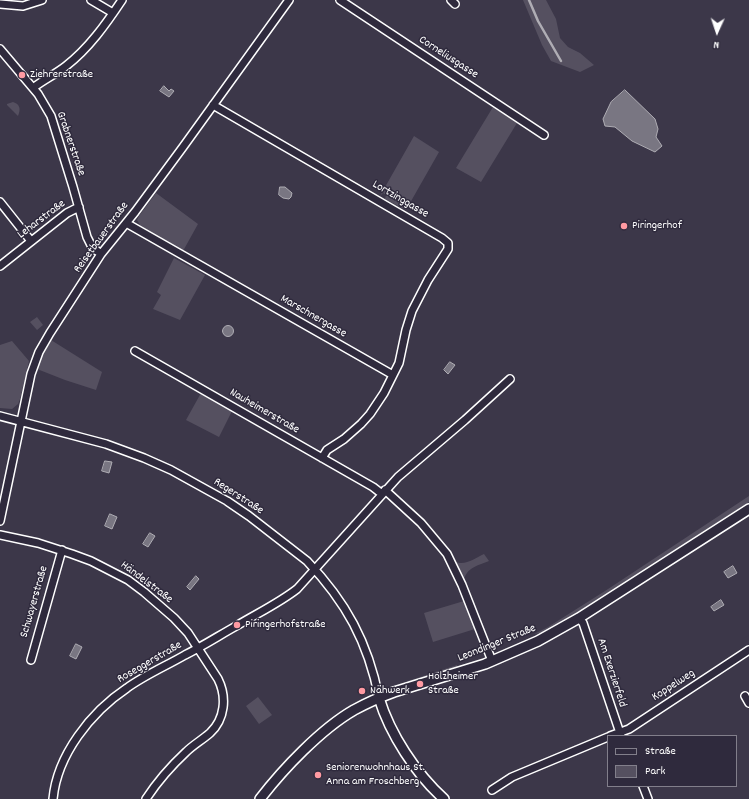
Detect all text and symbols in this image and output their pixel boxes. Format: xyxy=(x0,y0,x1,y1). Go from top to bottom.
north arrow xyxy=(697,12,737,52)
street label: Corneliusgasse xyxy=(416,33,480,83)
text: N xyxy=(713,36,720,52)
place label: Ziehrerstraße xyxy=(30,68,93,82)
marker: Ziehrerstraße xyxy=(17,70,27,80)
street label: Grabnerstraße xyxy=(52,110,88,178)
street label: Lortzinggasse xyxy=(369,178,431,222)
street label: Leharstraße xyxy=(15,197,69,243)
street label: Reisetbauerstraße xyxy=(71,200,133,276)
place label: Piringerhof xyxy=(632,219,682,233)
marker: Piringerhof xyxy=(619,221,629,231)
street label: Marschnergasse xyxy=(277,292,349,342)
street label: Nauheimerstraße xyxy=(227,386,301,438)
street label: Regerstraße xyxy=(210,476,266,518)
street label: Händelstraße xyxy=(117,559,175,607)
street label: Schwayerstraße xyxy=(18,564,52,640)
place label: Piringerhofstraße xyxy=(245,618,325,632)
marker: Piringerhofstraße xyxy=(232,620,242,630)
street label: Leondinger Straße xyxy=(456,622,538,666)
street label: Am Exerzierfeld xyxy=(593,637,629,709)
street label: Roseggerstraße xyxy=(115,639,185,687)
street label: Koppelweg xyxy=(650,667,698,705)
place label: Holzheimer Straße xyxy=(428,670,478,698)
marker: Holzheimer Straße xyxy=(415,679,425,689)
place label: Nähwerk xyxy=(370,684,410,698)
marker: Nähwerk xyxy=(357,686,367,696)
legend xyxy=(607,735,737,787)
text: Straße xyxy=(645,743,676,760)
place label: Seniorenwohnhaus St. Anna am Froschberg xyxy=(326,761,425,789)
text: Park xyxy=(645,763,665,780)
marker: Seniorenwohnhaus St. Anna am Froschberg xyxy=(313,770,323,780)

